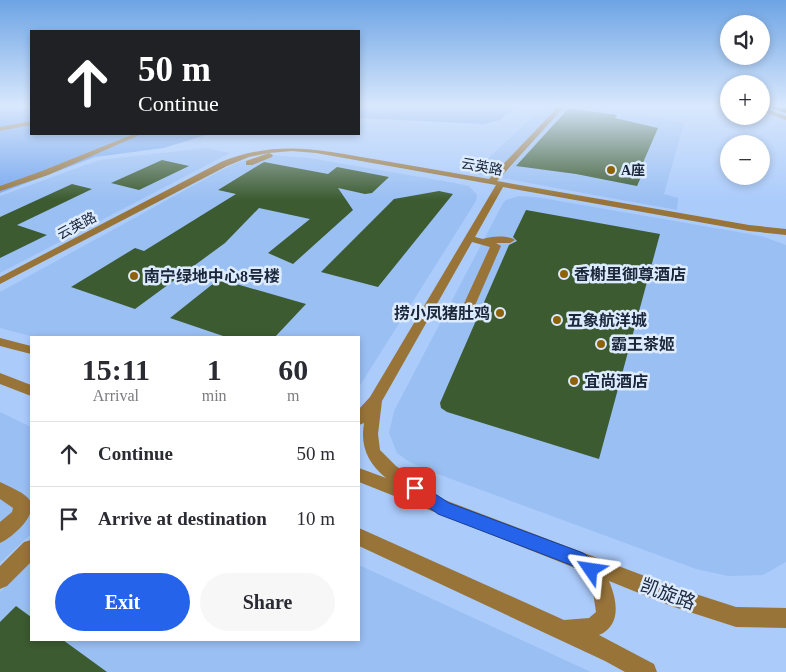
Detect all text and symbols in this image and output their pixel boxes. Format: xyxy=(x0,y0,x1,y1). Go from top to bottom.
map controls xyxy=(720,15,770,185)
button: sound xyxy=(720,15,770,65)
icon: ahead xyxy=(55,50,120,115)
text: 50 m xyxy=(138,50,211,89)
button: + xyxy=(720,75,770,125)
text: Continue xyxy=(138,91,219,116)
button: − xyxy=(720,135,770,185)
street label: 云英路 xyxy=(460,156,504,178)
place label: A座 xyxy=(621,162,645,178)
marker: A座 xyxy=(605,164,617,176)
street label: 云英路 xyxy=(55,210,99,242)
place label: 香榭里御尊酒店 xyxy=(574,265,686,283)
place label: 南宁绿地中心8号楼 xyxy=(144,268,280,285)
marker: 香榭里御尊酒店 xyxy=(558,268,570,280)
marker: 南宁绿地中心8号楼 xyxy=(128,270,140,282)
place label: 捞小凤猪肚鸡 xyxy=(394,304,490,322)
marker: 捞小凤猪肚鸡 xyxy=(494,307,506,319)
place label: 五象航洋城 xyxy=(567,311,647,329)
marker: 五象航洋城 xyxy=(551,314,563,326)
place label: 霸王茶姬 xyxy=(611,335,675,353)
marker: 霸王茶姬 xyxy=(595,338,607,350)
text: 15:11 xyxy=(82,353,150,386)
text: 1 xyxy=(207,353,222,386)
text: 60 xyxy=(278,353,308,386)
place label: 宜尚酒店 xyxy=(584,373,648,390)
marker: 宜尚酒店 xyxy=(568,375,580,387)
text: Arrival xyxy=(93,387,139,404)
text: min xyxy=(202,387,227,404)
text: m xyxy=(287,387,300,404)
icon: ahead xyxy=(55,440,83,468)
text: Continue xyxy=(98,443,173,464)
text: 50 m xyxy=(296,443,335,464)
pin xyxy=(394,467,436,509)
icon: arrive xyxy=(401,474,429,502)
icon: arrive xyxy=(55,505,83,533)
text: Arrive at destination xyxy=(98,508,267,529)
text: 10 m xyxy=(296,508,335,529)
position arrow xyxy=(564,543,616,595)
button: Exit xyxy=(55,573,190,631)
button: Share xyxy=(200,573,335,631)
street label: 凯旋路 xyxy=(638,574,698,614)

